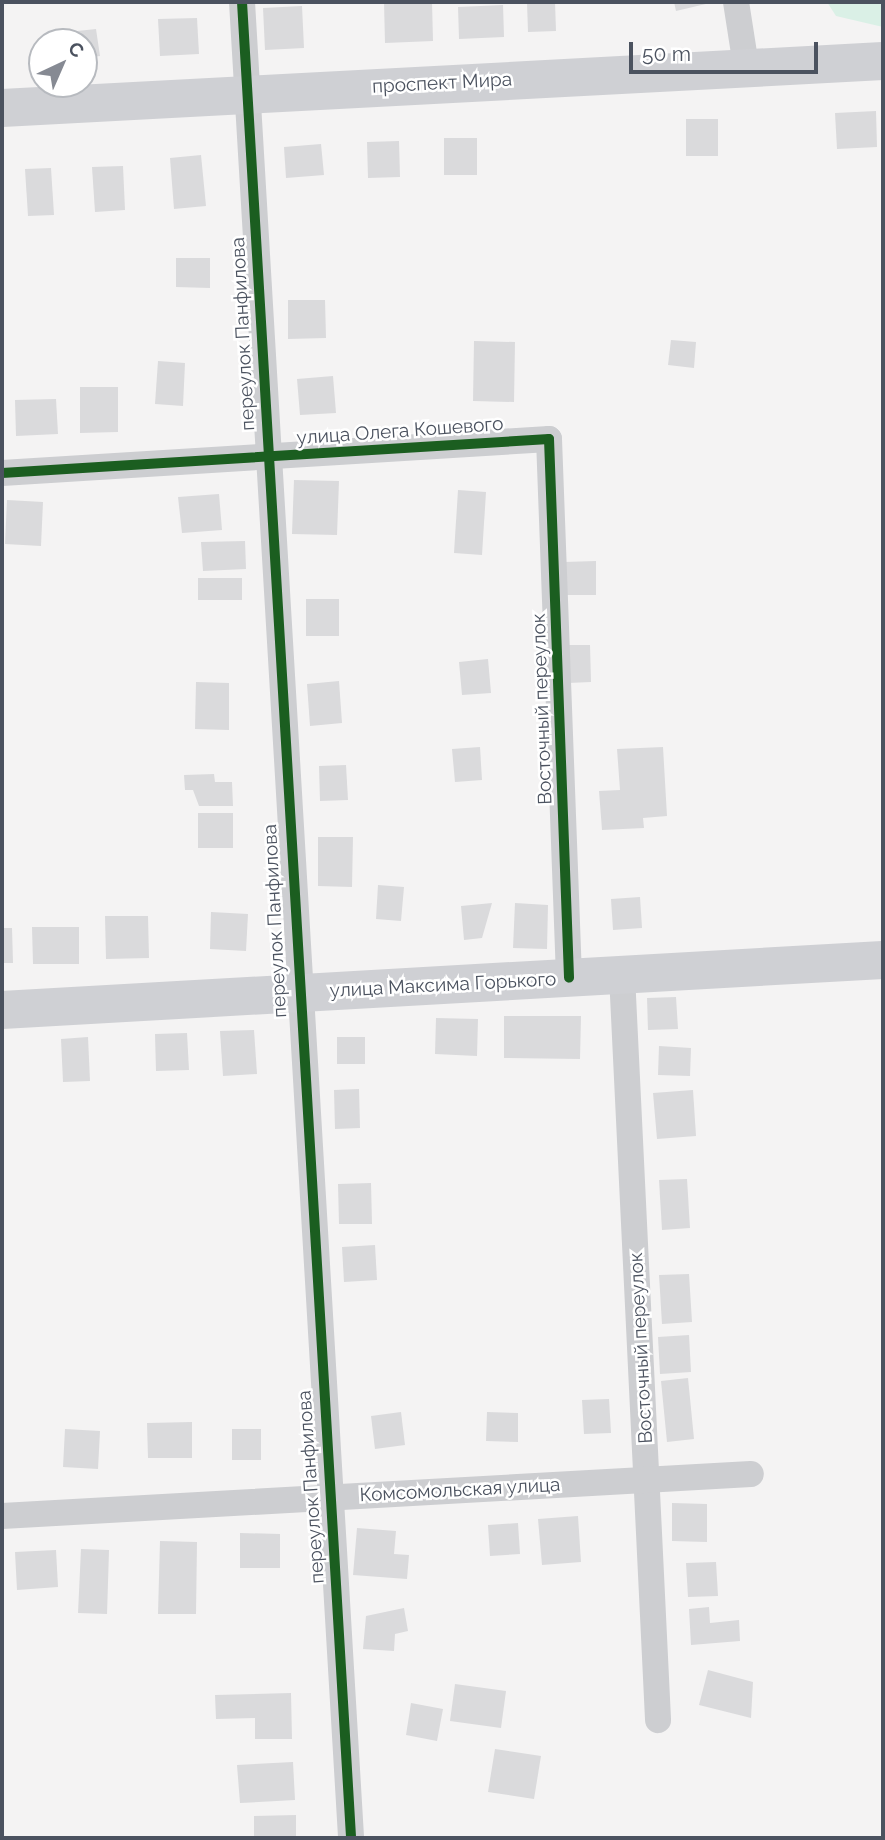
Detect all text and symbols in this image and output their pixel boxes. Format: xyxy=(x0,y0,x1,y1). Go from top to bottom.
north arrow xyxy=(28,28,98,98)
scale bar xyxy=(633,28,822,72)
text: С xyxy=(64,37,89,62)
text: 50 m xyxy=(642,41,691,66)
street label: проспект Мира xyxy=(371,68,513,98)
street label: переулок Панфилова xyxy=(227,237,259,431)
street label: улица Олега Кошевого xyxy=(296,412,504,450)
street label: Восточный переулок xyxy=(527,613,557,805)
street label: переулок Панфилова xyxy=(259,824,291,1018)
street label: улица Максима Горького xyxy=(329,968,557,1002)
street label: Восточный переулок xyxy=(625,1252,657,1444)
street label: переулок Панфилова xyxy=(293,1390,329,1584)
street label: Комсомольская улица xyxy=(359,1473,561,1507)

